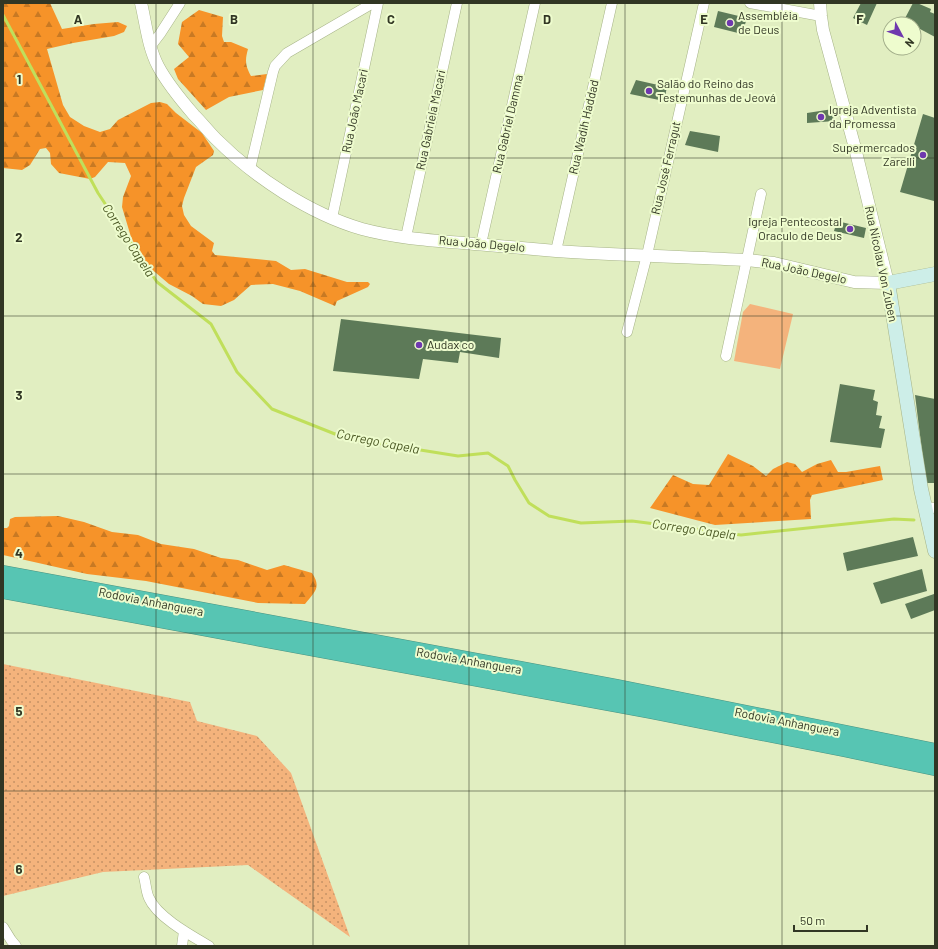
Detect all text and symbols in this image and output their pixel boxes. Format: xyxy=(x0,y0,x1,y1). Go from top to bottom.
place label: Assembléia de Deus xyxy=(738,8,798,36)
text: A xyxy=(74,11,83,27)
text: B xyxy=(230,11,238,27)
text: C xyxy=(387,11,395,27)
text: D xyxy=(543,11,551,27)
text: E xyxy=(700,11,708,27)
text: F xyxy=(856,11,864,27)
north arrow xyxy=(882,16,922,56)
marker: Assembléia de Deus xyxy=(725,18,735,28)
text: N xyxy=(903,36,917,50)
street label: Rua João Macari xyxy=(338,68,370,154)
street label: Rua Gabriela Macari xyxy=(413,68,447,171)
text: 1 xyxy=(17,71,21,87)
street label: Rua Gabriel Damma xyxy=(489,73,525,174)
place label: Salão do Reino das Testemunhas de Jeová xyxy=(657,76,776,104)
street label: Rua Wadih Haddad xyxy=(565,78,601,175)
marker: Salão do Reino das Testemunhas de Jeová xyxy=(644,86,654,96)
place label: Igreja Adventista da Promessa xyxy=(829,102,916,130)
marker: Igreja Adventista da Promessa xyxy=(816,112,826,122)
street label: Rua José Ferragut xyxy=(648,120,683,216)
place label: Supermercados Zarelli xyxy=(832,140,915,168)
marker: Supermercados Zarelli xyxy=(918,150,928,160)
water label: Corrego Capela xyxy=(99,200,159,280)
street label: Rua Nicolau Von Zuben xyxy=(863,205,901,323)
place label: Igreja Pentecostal Oraculo de Deus xyxy=(748,214,842,242)
marker: Igreja Pentecostal Oraculo de Deus xyxy=(845,224,855,234)
text: 2 xyxy=(15,229,23,245)
street label: Rua João Degelo xyxy=(438,232,526,254)
street label: Rua João Degelo xyxy=(760,254,848,286)
place label: Audax co xyxy=(427,337,474,351)
marker: Audax co xyxy=(414,340,424,350)
text: 3 xyxy=(15,387,23,403)
water label: Corrego Capela xyxy=(335,425,421,457)
water label: Corrego Capela xyxy=(651,515,737,543)
text: 4 xyxy=(15,545,23,561)
street label: Rodovia Anhanguera xyxy=(98,584,205,618)
street label: Rodovia Anhanguera xyxy=(416,644,523,676)
text: 5 xyxy=(15,703,23,719)
street label: Rodovia Anhanguera xyxy=(734,704,841,738)
text: 6 xyxy=(16,861,23,877)
scale bar xyxy=(794,907,867,933)
text: 50 m xyxy=(800,913,825,927)

